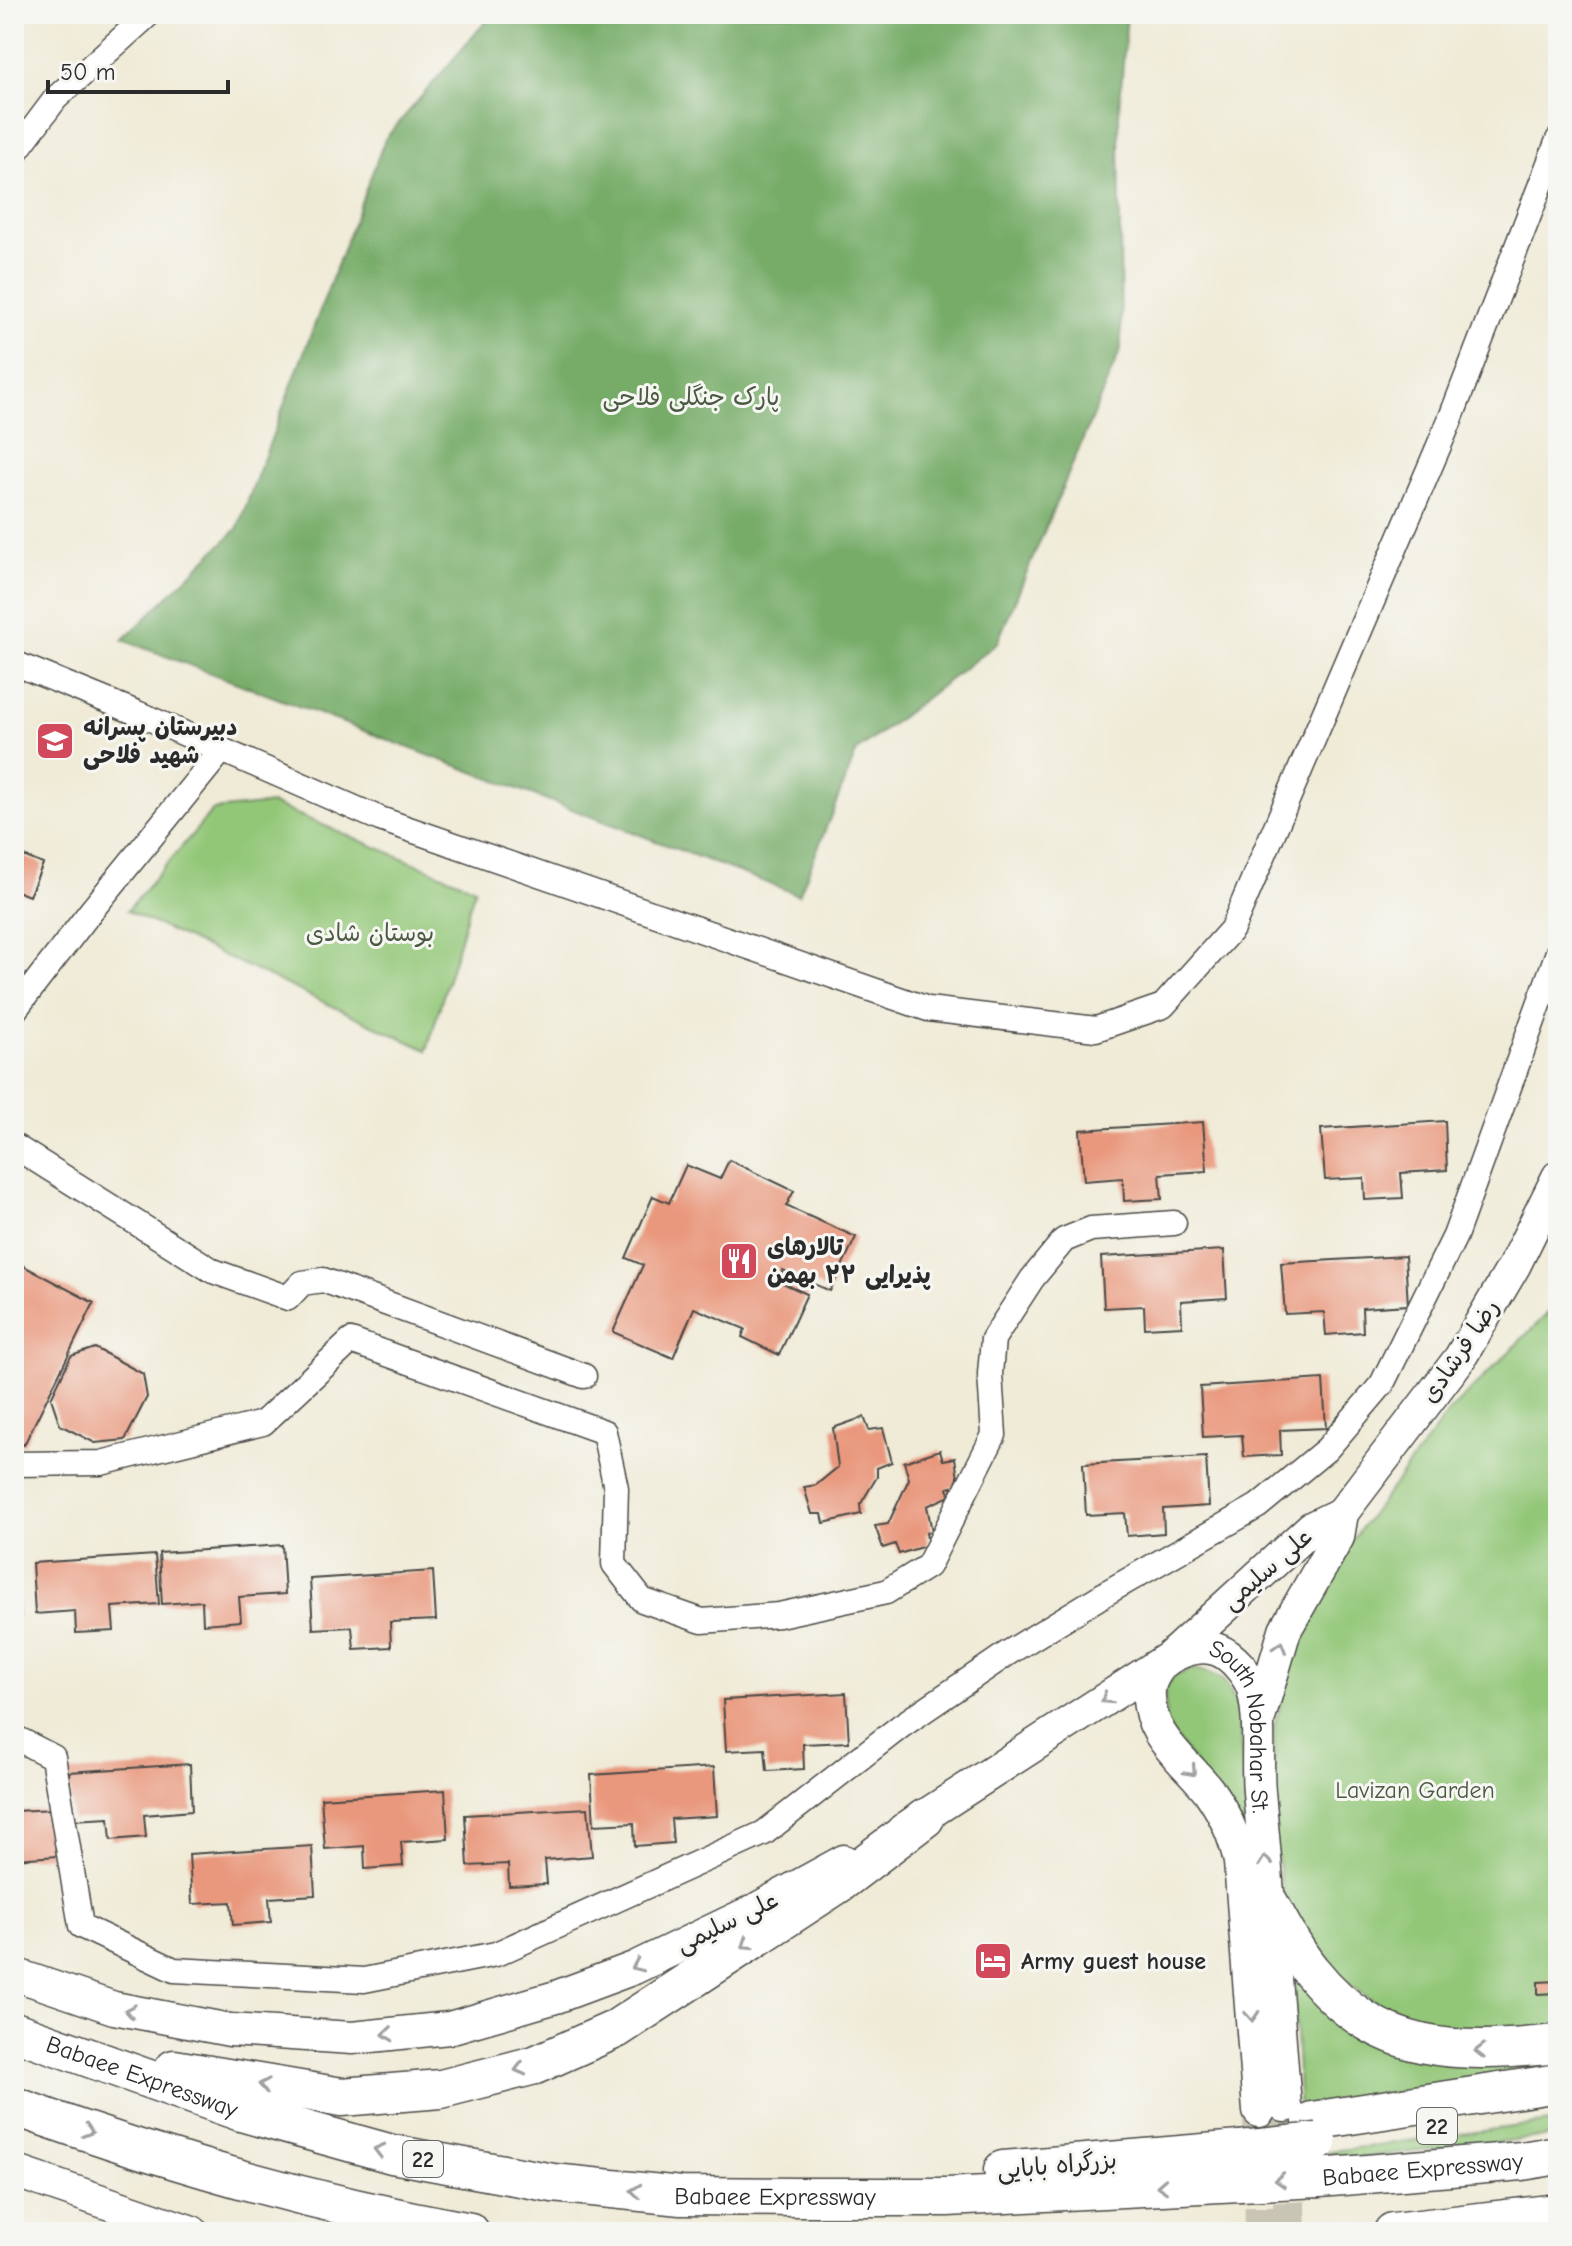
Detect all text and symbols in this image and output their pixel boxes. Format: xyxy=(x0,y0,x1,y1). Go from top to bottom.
scale bar xyxy=(48,44,228,94)
text: 50 m xyxy=(60,58,116,86)
park label: پارک جنگلی فلاحی xyxy=(602,383,780,412)
place label: دبیرستان پسرانه شهید فلاحی xyxy=(83,713,237,770)
school or university icon: دبیرستان پسرانه شهید فلاحی xyxy=(34,720,76,762)
park label: بوستان شادی xyxy=(306,919,434,948)
place label: تالارهای پذیرایی ۲۲ بهمن xyxy=(767,1233,931,1290)
restaurant icon: تالارهای پذیرایی ۲۲ بهمن xyxy=(718,1240,760,1282)
street label: رضا فرشادی xyxy=(1415,1294,1505,1408)
street label: علی سلیمی xyxy=(1216,1522,1318,1616)
street label: South Nobahar St. xyxy=(1206,1634,1275,1814)
one-way arrow xyxy=(1271,1641,1287,1654)
one-way arrow xyxy=(1100,1689,1114,1704)
one-way arrow xyxy=(1181,1762,1195,1777)
park label: Lavizan Garden xyxy=(1335,1776,1495,1804)
one-way arrow xyxy=(1257,1854,1274,1867)
street label: علی سلیمی xyxy=(671,1885,783,1960)
one-way arrow xyxy=(741,1934,755,1949)
hotel icon: Army guest house xyxy=(972,1940,1014,1982)
place label: Army guest house xyxy=(1021,1947,1206,1975)
one-way arrow xyxy=(631,1956,645,1972)
one-way arrow xyxy=(123,2004,137,2021)
one-way arrow xyxy=(1243,2010,1260,2023)
one-way arrow xyxy=(381,2026,394,2043)
street label: Babaee Expressway xyxy=(43,2030,242,2124)
one-way arrow xyxy=(1473,2042,1486,2059)
one-way arrow xyxy=(514,2059,528,2076)
one-way arrow xyxy=(257,2078,271,2095)
road number: 22 xyxy=(1417,2108,1457,2144)
one-way arrow xyxy=(80,2122,94,2138)
road number: 22 xyxy=(403,2141,443,2177)
one-way arrow xyxy=(373,2143,387,2159)
street label: بزرگراه بابایی xyxy=(996,2146,1118,2185)
street label: Babaee Expressway xyxy=(1321,2147,1524,2192)
one-way arrow xyxy=(1273,2171,1286,2188)
one-way arrow xyxy=(1155,2178,1168,2195)
street label: Babaee Expressway xyxy=(674,2182,876,2211)
one-way arrow xyxy=(629,2183,642,2200)

